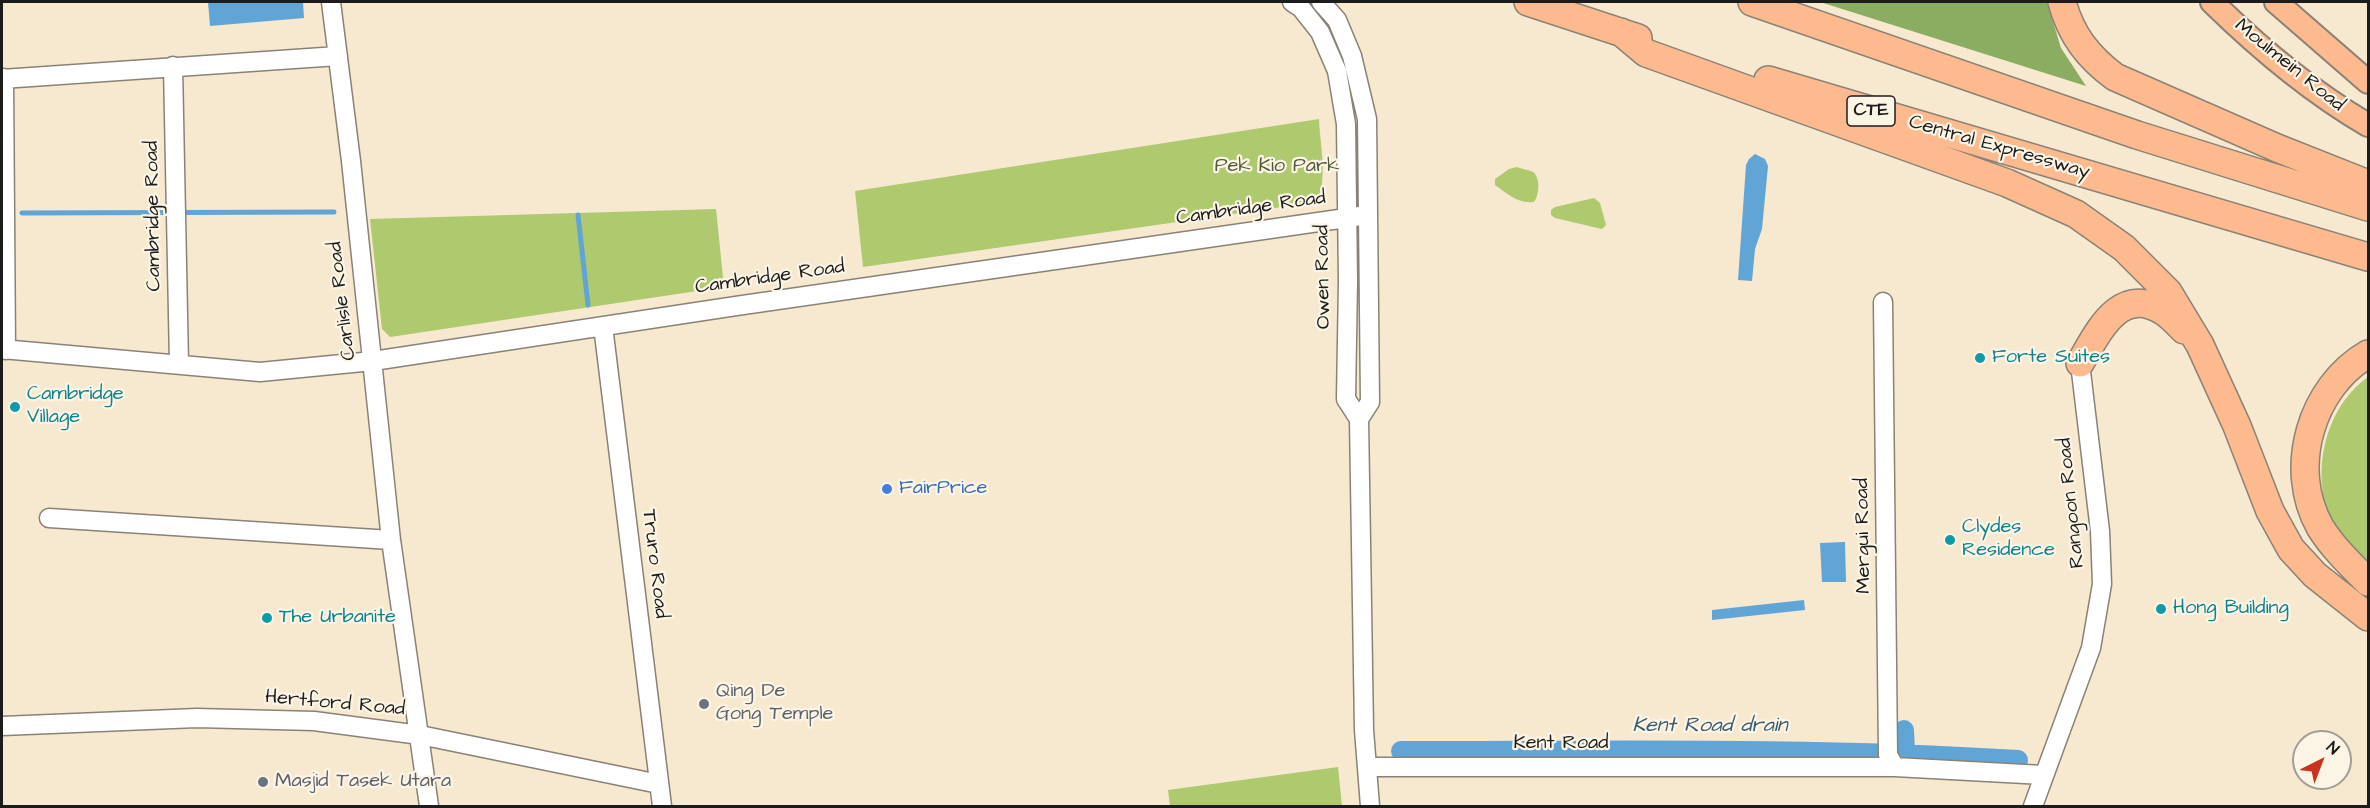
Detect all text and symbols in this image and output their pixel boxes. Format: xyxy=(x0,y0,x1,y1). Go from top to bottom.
street label: Moulmein Road xyxy=(2229,14,2349,118)
road number: CTE xyxy=(1847,96,1895,126)
street label: Central Expressway xyxy=(1906,111,2092,185)
street label: Cambridge Road xyxy=(141,141,167,291)
park label: Pek Kio Park xyxy=(1215,155,1339,179)
street label: Cambridge Road xyxy=(1175,187,1327,231)
street label: Owen Road xyxy=(1311,225,1337,329)
street label: Carlisle Road xyxy=(324,240,362,362)
street label: Cambridge Road xyxy=(694,256,846,300)
place label: Forte Suites xyxy=(1992,346,2110,370)
marker: Forte Suites xyxy=(1973,351,1987,365)
place label: Cambridge Village xyxy=(27,383,124,430)
marker: Cambridge Village xyxy=(8,400,22,414)
street label: Rangoon Road xyxy=(2053,437,2091,569)
place label: FairPrice xyxy=(899,477,987,501)
street label: Mergui Road xyxy=(1851,478,1877,594)
marker: FairPrice xyxy=(880,482,894,496)
street label: Truro Road xyxy=(635,508,673,620)
place label: Clydes Residence xyxy=(1962,516,2055,563)
marker: Clydes Residence xyxy=(1943,533,1957,547)
place label: Hong Building xyxy=(2173,597,2289,621)
marker: Hong Building xyxy=(2154,602,2168,616)
place label: The Urbanite xyxy=(279,606,396,630)
marker: The Urbanite xyxy=(260,611,274,625)
place label: Qing De Gong Temple xyxy=(716,680,833,727)
street label: Hertford Road xyxy=(264,686,406,722)
marker: Qing De Gong Temple xyxy=(697,697,711,711)
water label: Kent Road drain xyxy=(1633,714,1787,740)
north arrow xyxy=(2292,730,2352,790)
street label: Kent Road xyxy=(1514,732,1608,756)
text: N xyxy=(2322,737,2344,760)
place label: Masjid Tasek Utara xyxy=(275,770,451,794)
marker: Masjid Tasek Utara xyxy=(256,775,270,789)

